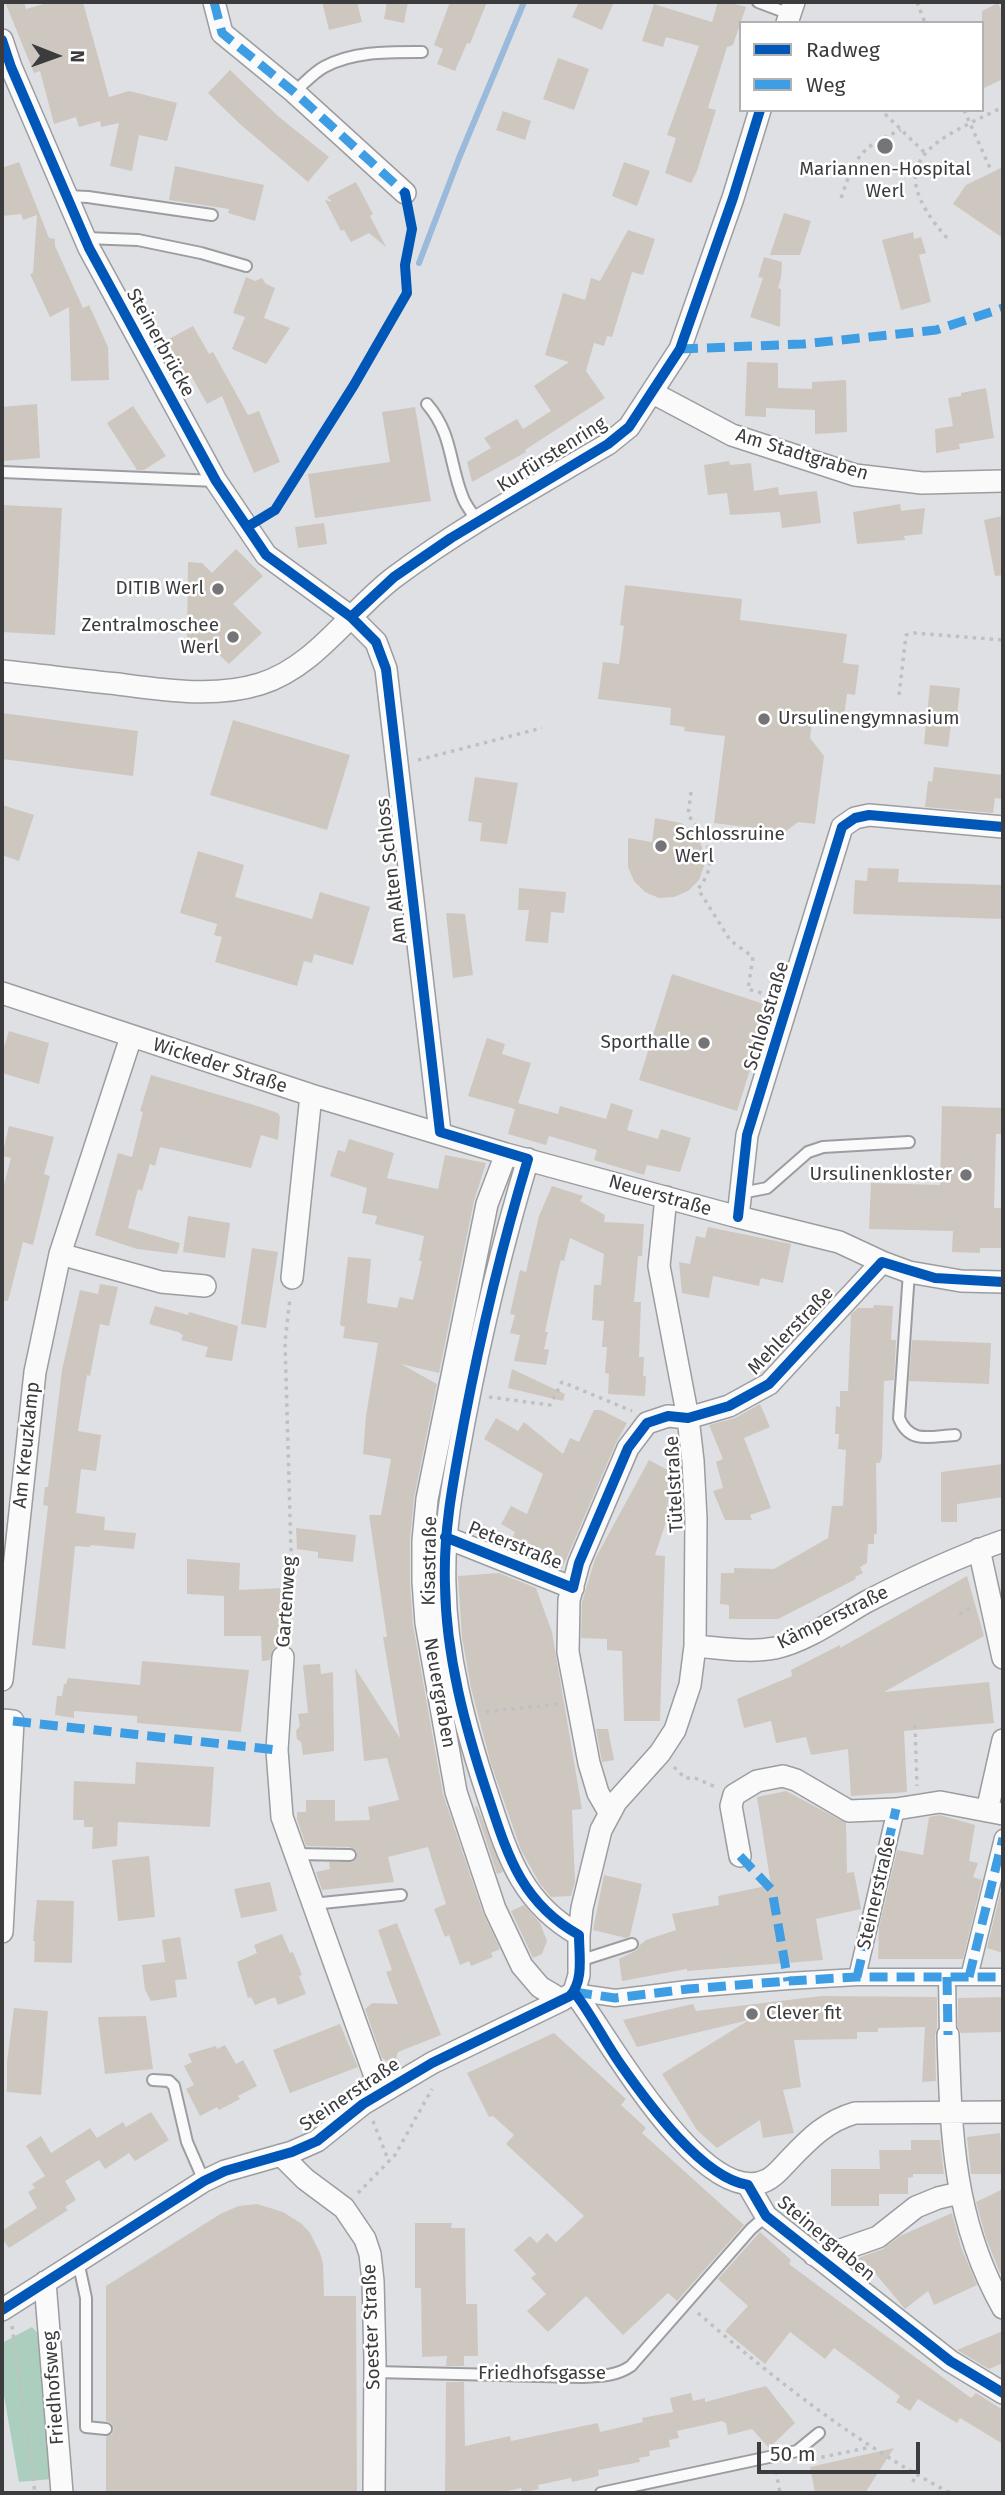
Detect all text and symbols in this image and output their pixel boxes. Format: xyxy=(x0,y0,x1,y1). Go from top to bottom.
north arrow xyxy=(21,21,91,91)
legend xyxy=(739,21,984,112)
text: Radweg xyxy=(806,37,880,63)
text: N xyxy=(66,50,89,63)
text: Weg xyxy=(806,72,846,98)
marker: Mariannen-Hospital Werl xyxy=(875,136,895,156)
place label: Mariannen-Hospital Werl xyxy=(799,159,971,203)
street label: Steinerbrücke xyxy=(121,285,199,401)
street label: Kurfürstenring xyxy=(493,412,611,498)
street label: Am Stadtgraben xyxy=(733,424,871,486)
place label: DITIB Werl xyxy=(115,578,204,600)
marker: DITIB Werl xyxy=(210,581,226,597)
place label: Zentralmoschee Werl xyxy=(82,615,219,659)
marker: Zentralmoschee Werl xyxy=(225,629,241,645)
place label: Ursulinengymnasium xyxy=(778,708,959,730)
marker: Ursulinengymnasium xyxy=(756,711,772,727)
street label: Am Alten Schloss xyxy=(372,797,412,945)
place label: Schlossruine Werl xyxy=(675,824,785,868)
marker: Schlossruine Werl xyxy=(653,838,669,854)
street label: Schloßstraße xyxy=(740,959,794,1073)
place label: Sporthalle xyxy=(600,1032,690,1054)
street label: Wickeder Straße xyxy=(150,1034,290,1098)
marker: Sporthalle xyxy=(696,1035,712,1051)
place label: Ursulinenkloster xyxy=(809,1164,952,1186)
marker: Ursulinenkloster xyxy=(958,1167,974,1183)
street label: Neuerstraße xyxy=(606,1170,714,1222)
street label: Mehlerstraße xyxy=(743,1282,839,1380)
street label: Am Kreuzkamp xyxy=(9,1381,45,1509)
street label: Tütelstraße xyxy=(661,1435,689,1533)
street label: Kisastraße xyxy=(418,1516,442,1606)
street label: Peterstraße xyxy=(465,1517,565,1575)
street label: Gartenweg xyxy=(272,1556,302,1648)
street label: Kämperstraße xyxy=(774,1581,892,1655)
street label: Neuergraben xyxy=(418,1636,460,1750)
street label: Steinerstraße xyxy=(853,1834,901,1952)
place label: Clever fit xyxy=(766,2003,842,2025)
marker: Clever fit xyxy=(744,2006,760,2022)
street label: Steinerstraße xyxy=(296,2053,404,2137)
street label: Steinergraben xyxy=(772,2191,880,2287)
street label: Soester Straße xyxy=(358,2264,386,2390)
street label: Friedhofsweg xyxy=(39,2330,69,2446)
street label: Friedhofsgasse xyxy=(478,2363,606,2385)
scale bar xyxy=(760,2428,923,2472)
text: 50 m xyxy=(770,2441,816,2467)

